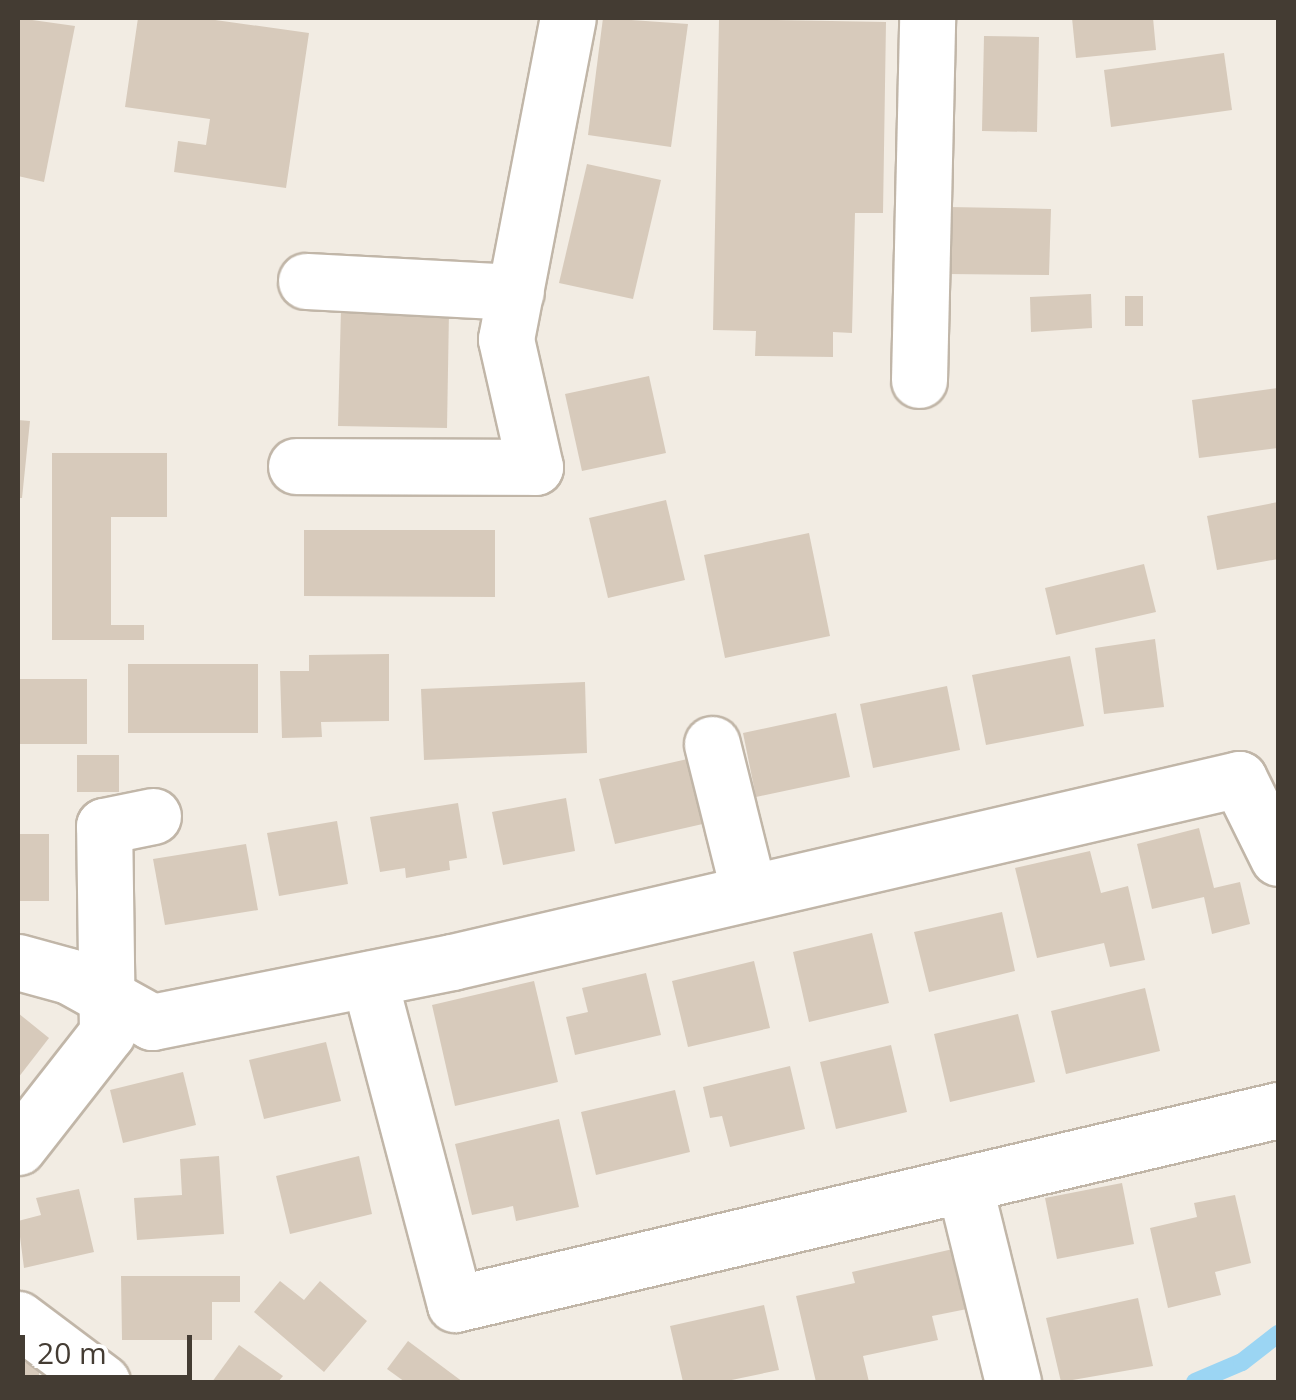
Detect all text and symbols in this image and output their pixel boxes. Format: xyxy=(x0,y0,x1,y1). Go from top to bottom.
scale bar xyxy=(25,1315,198,1377)
text: 20 m xyxy=(37,1332,107,1373)

